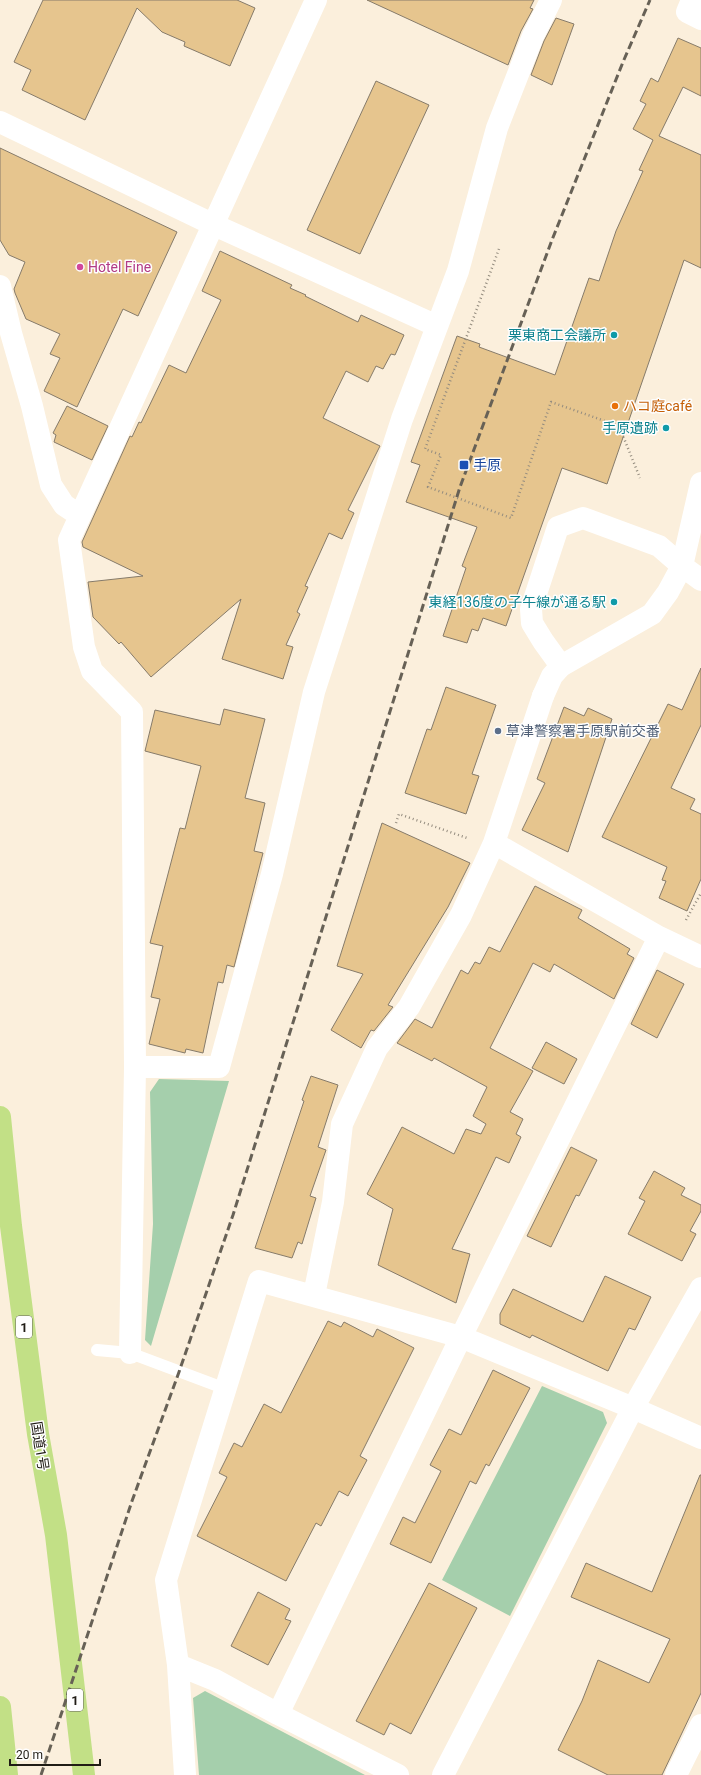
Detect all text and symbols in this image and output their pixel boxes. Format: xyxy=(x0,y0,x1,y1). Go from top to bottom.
place label: Hotel Fine xyxy=(88,259,151,275)
marker: Hotel Fine xyxy=(75,262,85,272)
place label: 栗東商工会議所 xyxy=(508,327,606,343)
marker: 栗東商工会議所 xyxy=(609,330,619,340)
place label: ハコ庭café xyxy=(623,398,692,414)
marker: ハコ庭café xyxy=(610,401,620,411)
place label: 手原遺跡 xyxy=(602,420,658,436)
marker: 手原遺跡 xyxy=(661,423,671,433)
place label: 手原 xyxy=(473,457,501,473)
marker: 手原 xyxy=(458,459,470,471)
place label: 東経136度の子午線が通る駅 xyxy=(428,594,606,610)
marker: 東経136度の子午線が通る駅 xyxy=(609,597,619,607)
place label: 草津警察署手原駅前交番 xyxy=(506,723,660,739)
marker: 草津警察署手原駅前交番 xyxy=(493,726,503,736)
road number: 1 xyxy=(16,1316,32,1338)
street label: 国道1号 xyxy=(28,1420,52,1472)
road number: 1 xyxy=(67,1689,83,1711)
scale bar xyxy=(10,1741,100,1767)
text: 20 m xyxy=(16,1748,43,1762)

